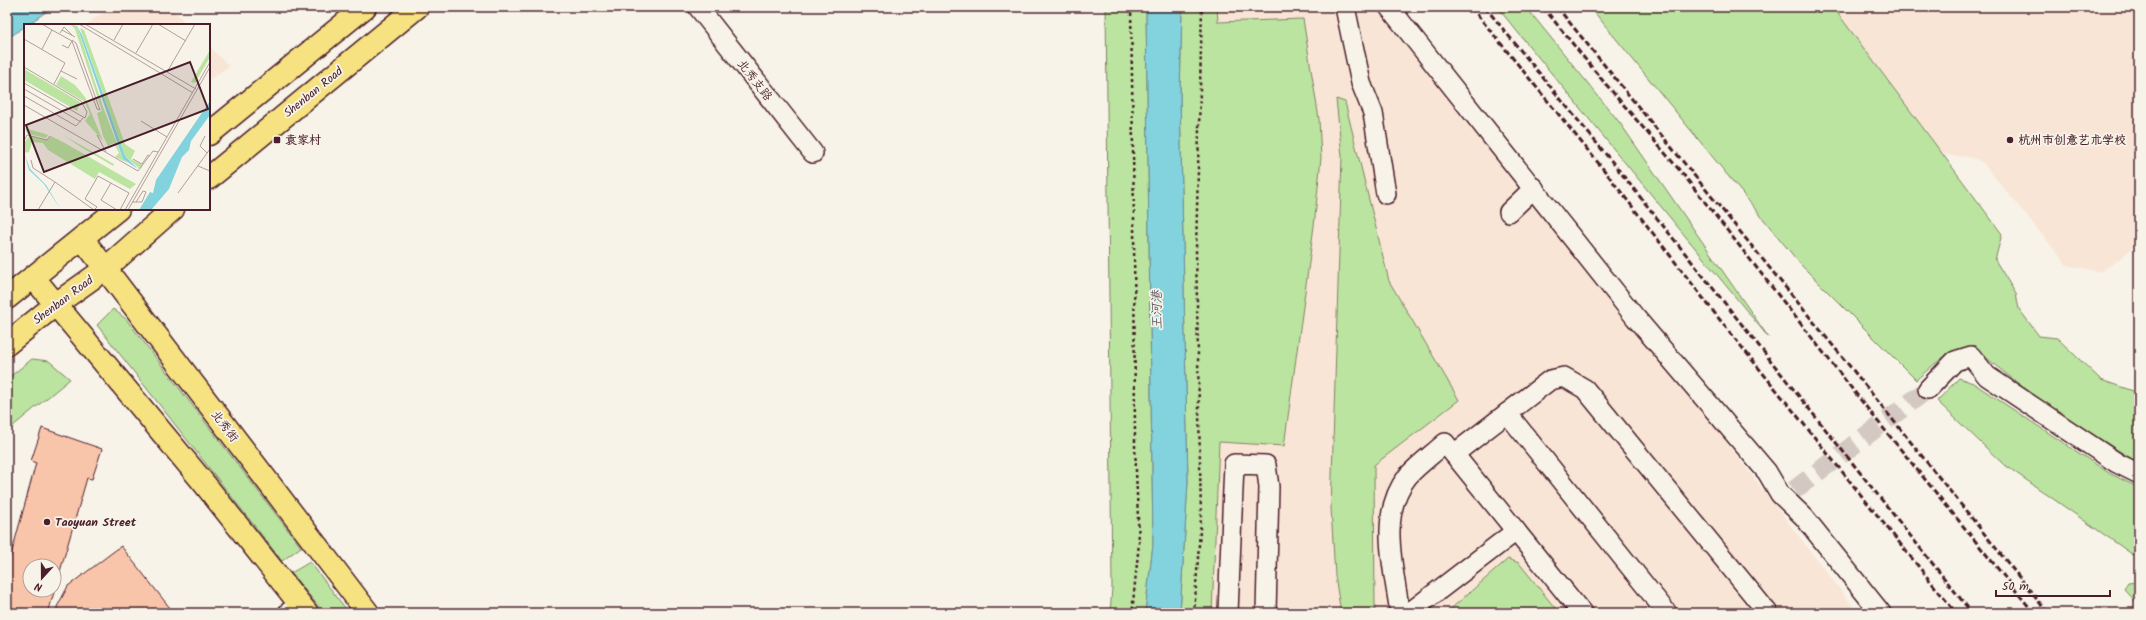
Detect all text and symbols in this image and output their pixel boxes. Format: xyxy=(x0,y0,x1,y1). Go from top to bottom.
inset map xyxy=(24,24,210,210)
street label: 北秀支路 xyxy=(732,56,777,105)
street label: Shenban Road xyxy=(279,62,348,122)
place label: 袁家村 xyxy=(285,131,321,150)
place label: 杭州市创意艺术学校 xyxy=(2018,131,2126,150)
marker: 袁家村 xyxy=(272,135,282,145)
marker: 杭州市创意艺术学校 xyxy=(2005,135,2015,145)
street label: Shenban Road xyxy=(29,271,98,330)
water label: 王河港 xyxy=(1147,288,1168,330)
street label: 北秀街 xyxy=(206,406,243,446)
place label: Taoyuan Street xyxy=(55,513,137,532)
marker: Taoyuan Street xyxy=(42,517,52,527)
north arrow xyxy=(22,558,62,598)
scale bar xyxy=(1996,572,2110,598)
text: N xyxy=(32,577,45,596)
text: 50 m xyxy=(2002,577,2029,596)

